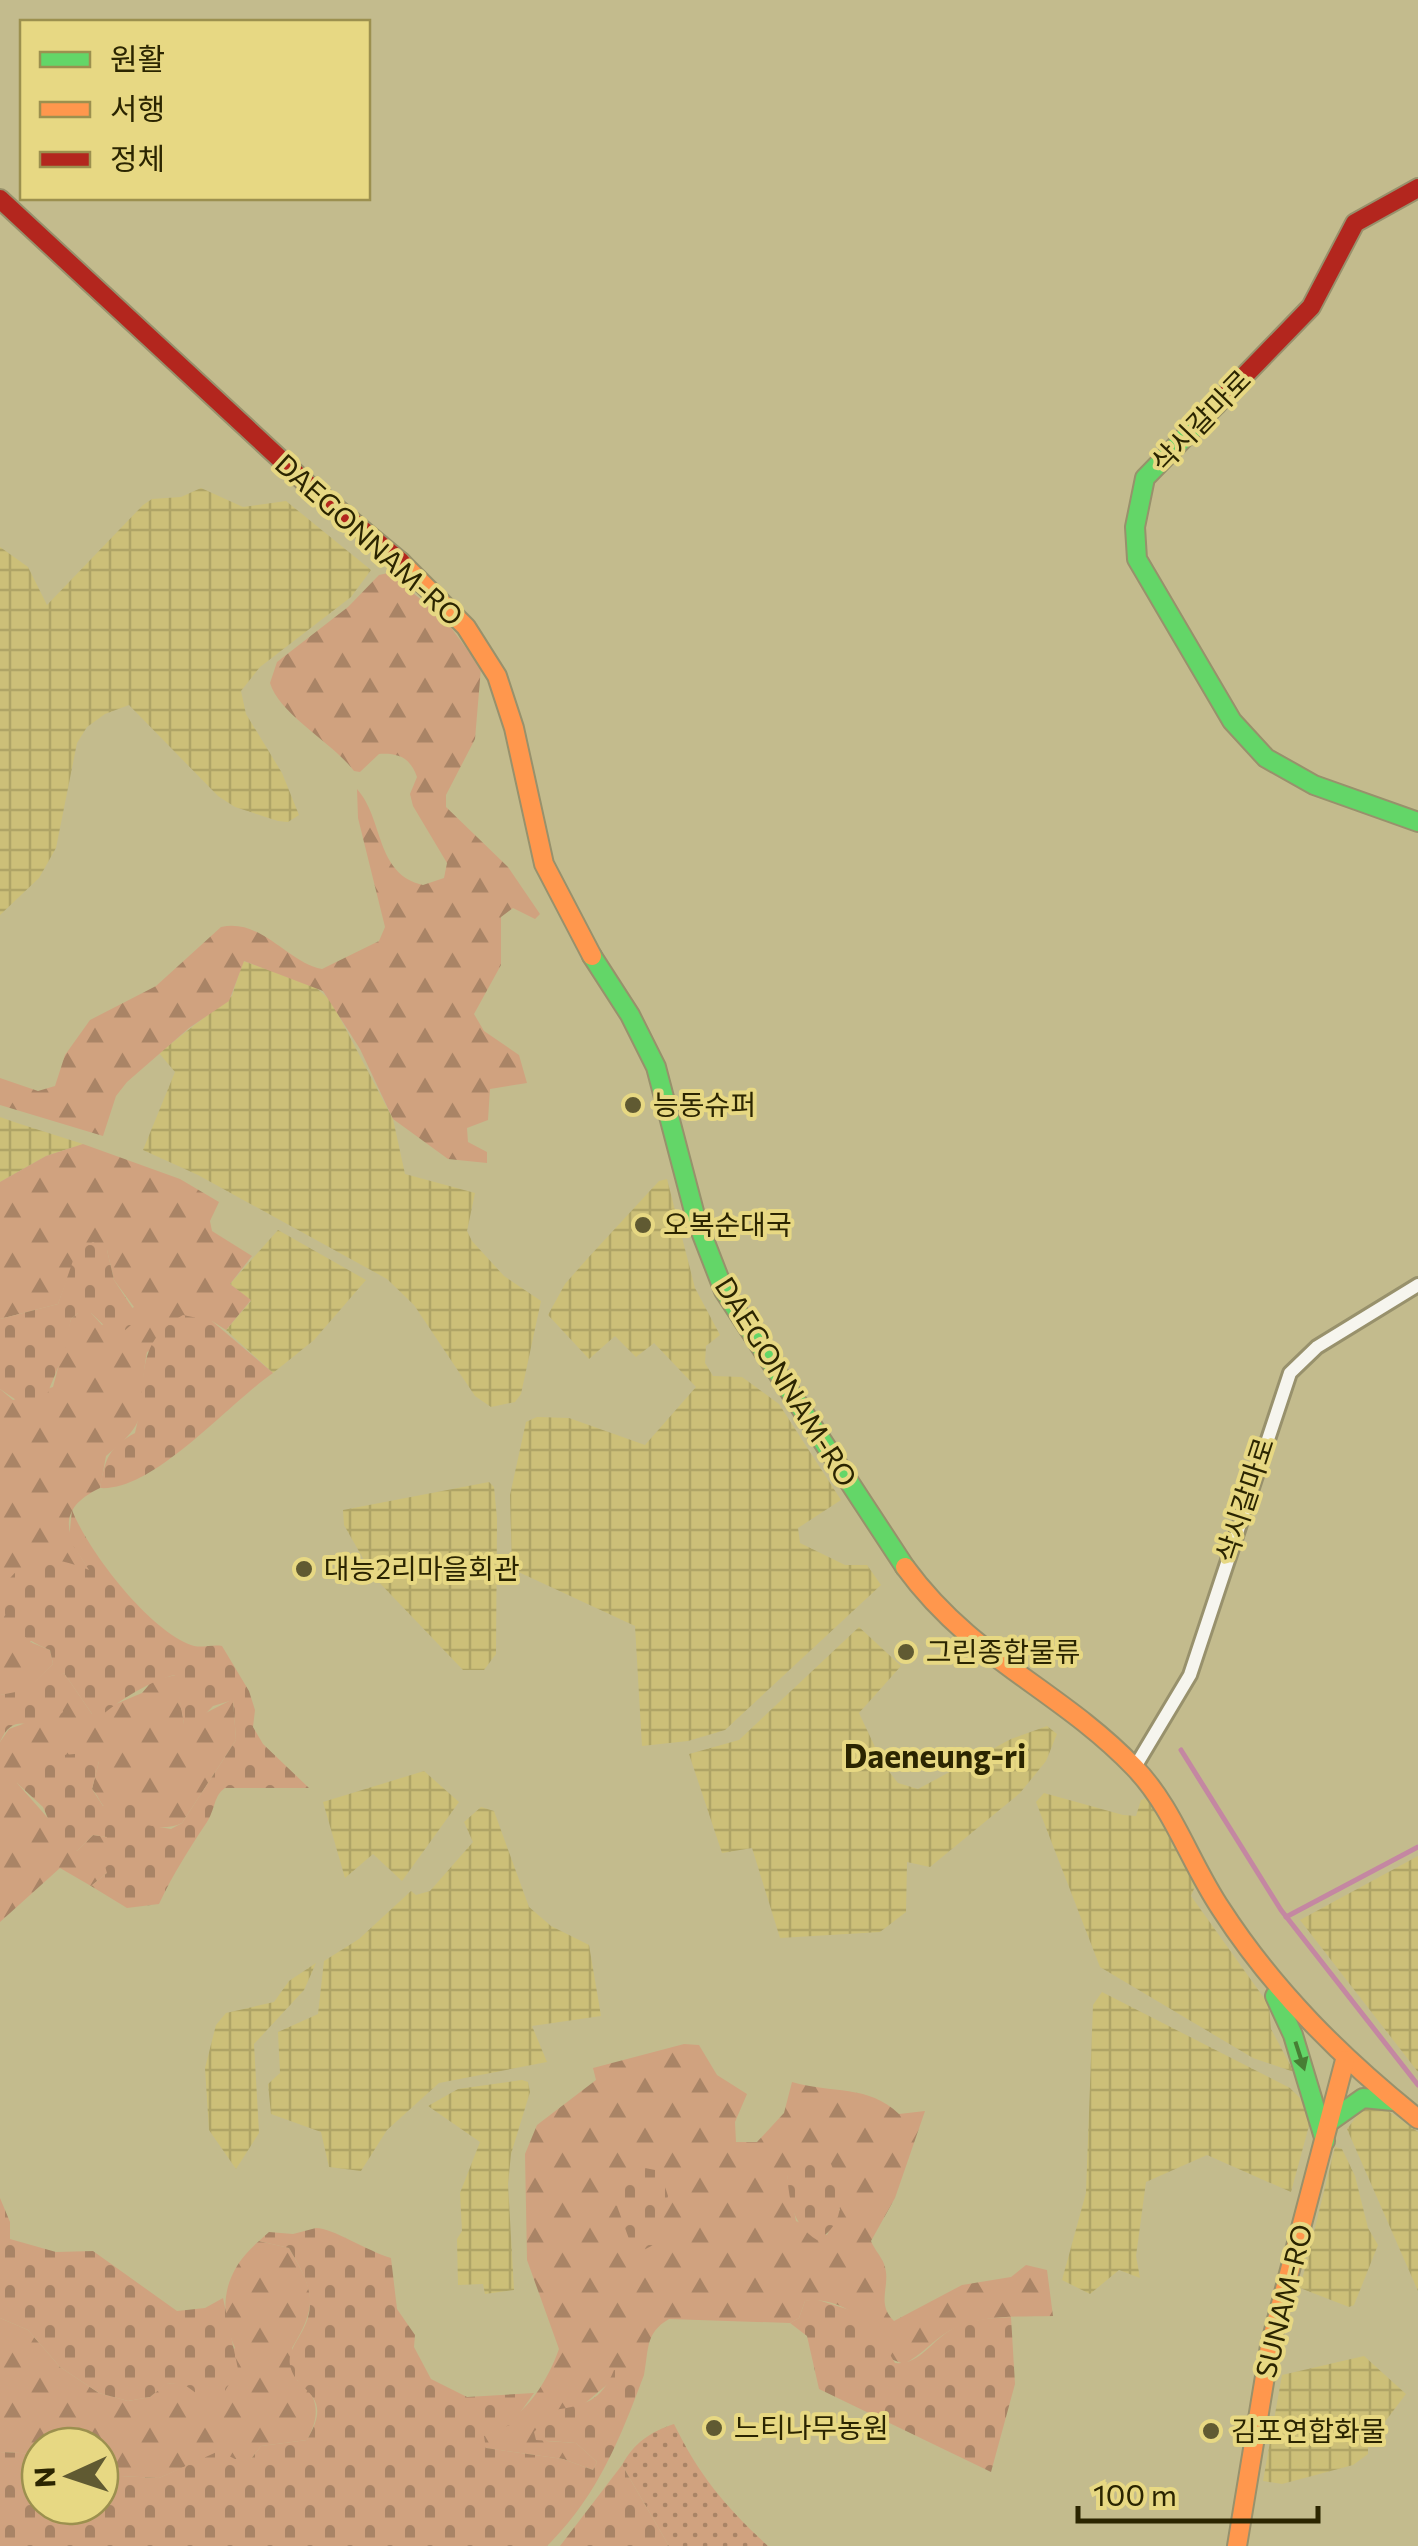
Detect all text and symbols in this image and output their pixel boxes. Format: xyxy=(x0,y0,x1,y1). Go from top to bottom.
legend xyxy=(20,20,370,200)
text: 원활 xyxy=(110,39,165,76)
text: 서행 xyxy=(110,89,165,126)
text: 정체 xyxy=(110,139,165,176)
street label: 삭시갈마로 xyxy=(1143,362,1257,478)
street label: DAEGONNAM-RO xyxy=(269,446,470,632)
place label: 능동슈퍼 xyxy=(653,1087,756,1121)
marker: 능동슈퍼 xyxy=(622,1094,644,1116)
place label: 오복순대국 xyxy=(663,1207,792,1241)
marker: 오복순대국 xyxy=(632,1214,654,1236)
street label: DAEGONNAM-RO xyxy=(709,1271,865,1492)
street label: 삭시갈마로 xyxy=(1208,1433,1280,1566)
place label: 대능2리마을회관 xyxy=(324,1551,520,1585)
marker: 대능2리마을회관 xyxy=(293,1558,315,1580)
place label: 그린종합물류 xyxy=(926,1634,1081,1668)
marker: 그린종합물류 xyxy=(895,1641,917,1663)
district label: Daeneung-ri xyxy=(844,1735,1026,1775)
one-way arrow xyxy=(1293,2041,1308,2071)
street label: SUNAM-RO xyxy=(1248,2220,1319,2381)
place label: 느티나무농원 xyxy=(734,2410,889,2444)
place label: 김포연합화물 xyxy=(1231,2413,1386,2447)
marker: 느티나무농원 xyxy=(703,2417,725,2439)
marker: 김포연합화물 xyxy=(1200,2420,1222,2442)
north arrow xyxy=(20,2426,120,2526)
scale bar xyxy=(1078,2461,1318,2523)
text: N xyxy=(27,2466,62,2489)
text: 100 m xyxy=(1093,2475,1177,2512)

